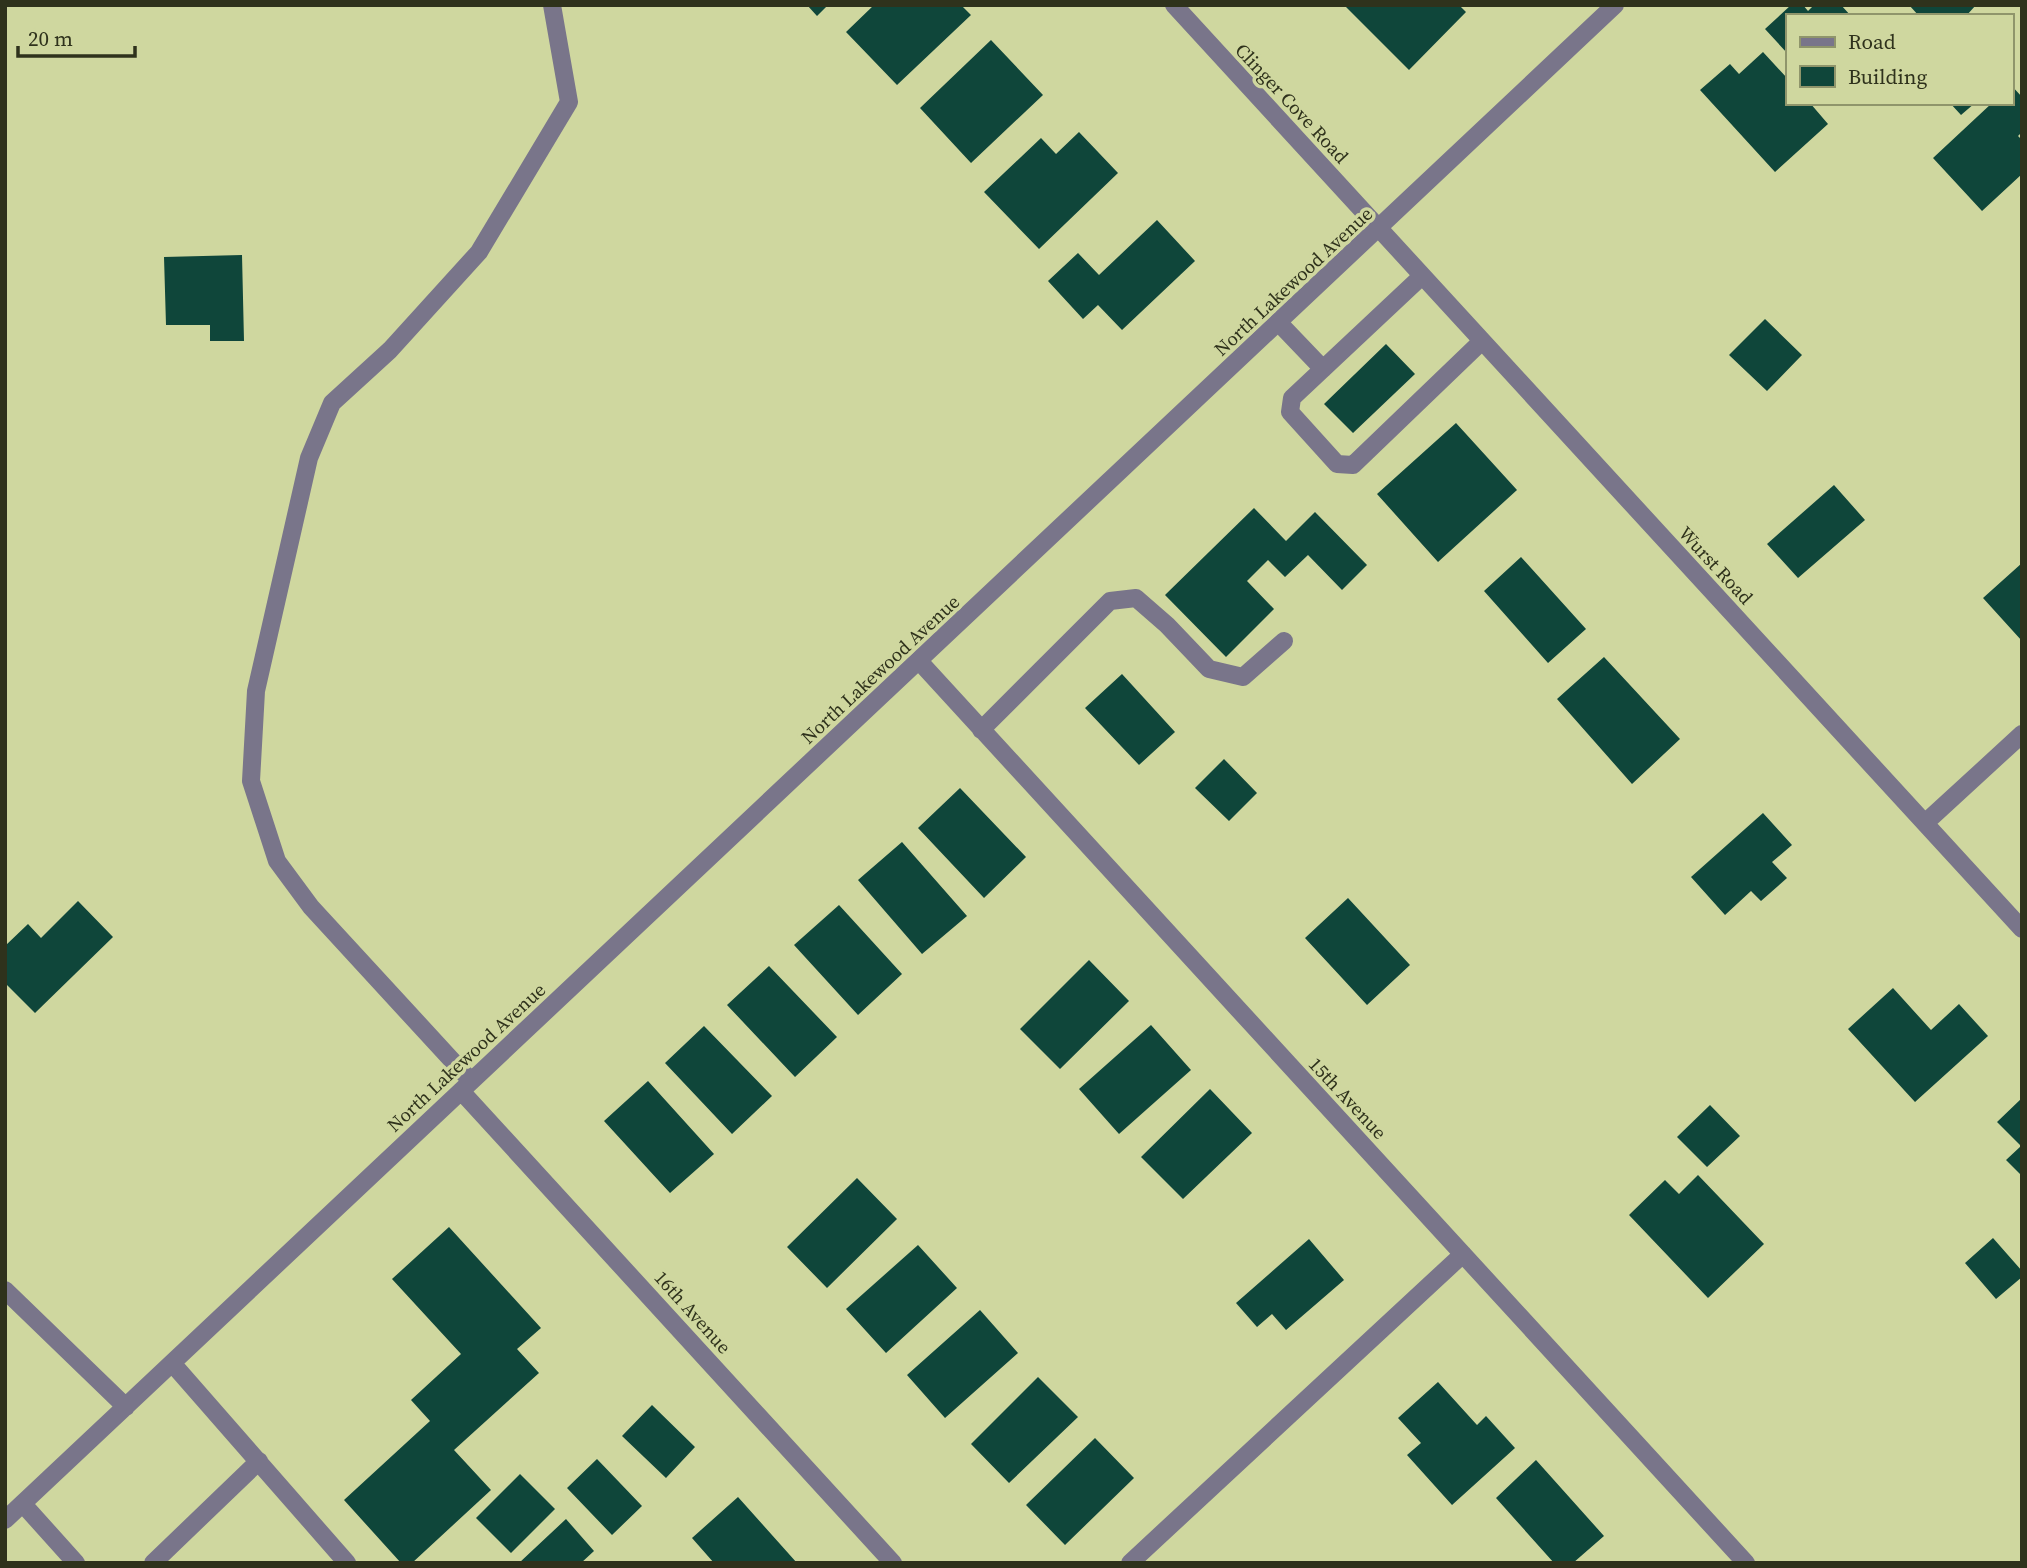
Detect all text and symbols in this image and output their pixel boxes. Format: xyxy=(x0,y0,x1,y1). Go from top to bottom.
scale bar xyxy=(18,14,135,58)
legend xyxy=(1786,14,2013,105)
text: 20 m xyxy=(28,24,73,53)
text: Road xyxy=(1848,27,1896,56)
street label: Clinger Cove Road xyxy=(1229,37,1355,169)
text: Building xyxy=(1848,62,1927,91)
street label: North Lakewood Avenue xyxy=(1208,201,1378,361)
street label: Wurst Road xyxy=(1673,520,1759,610)
street label: North Lakewood Avenue xyxy=(795,589,965,749)
street label: North Lakewood Avenue xyxy=(381,977,551,1137)
street label: 15th Avenue xyxy=(1303,1051,1393,1145)
street label: 16th Avenue xyxy=(649,1265,737,1359)

